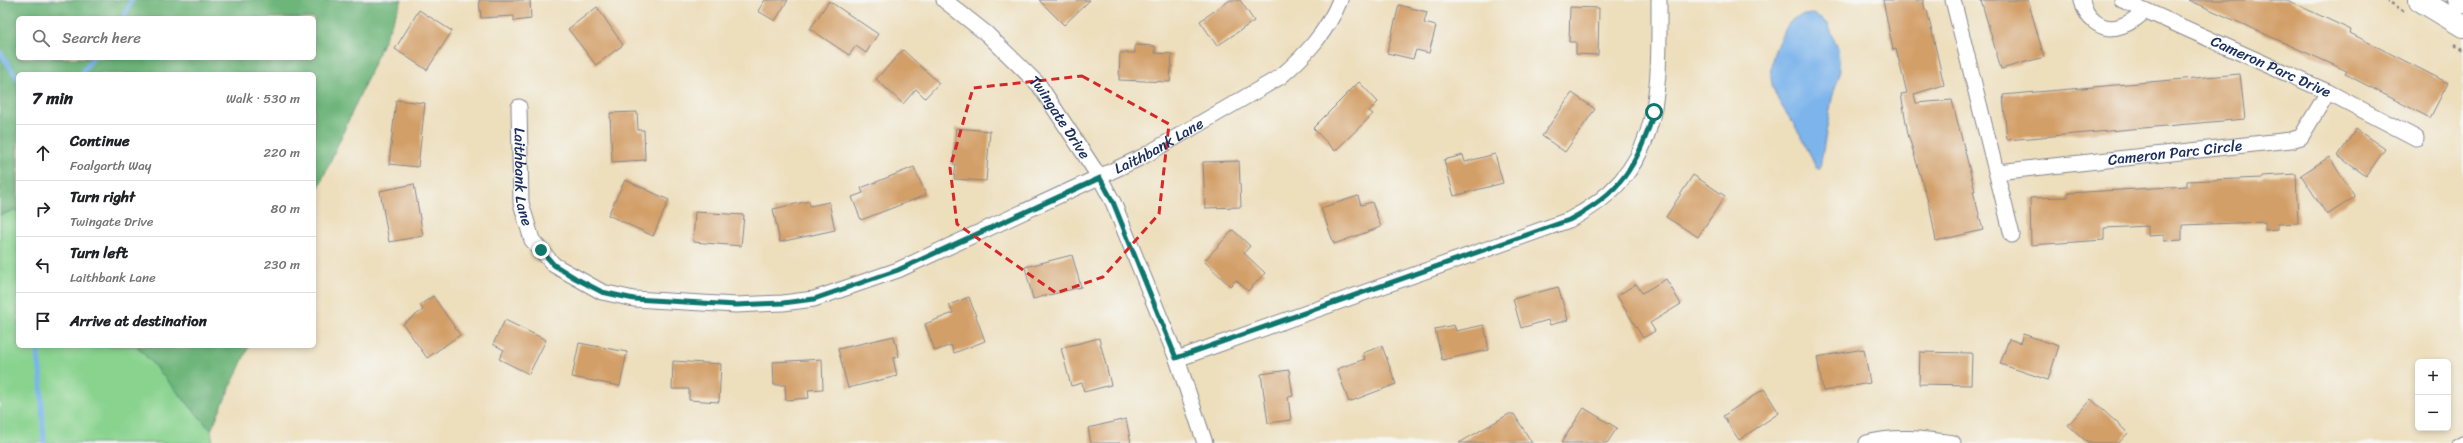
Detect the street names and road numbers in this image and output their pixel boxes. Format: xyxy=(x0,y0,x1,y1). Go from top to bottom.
street label: Cameron Parc Drive xyxy=(2206,28,2335,105)
street label: Twingate Drive xyxy=(1023,69,1097,165)
street label: Laithbank Lane xyxy=(1110,111,1209,181)
street label: Laithbank Lane xyxy=(506,127,540,229)
street label: Cameron Parc Circle xyxy=(2107,132,2243,173)

